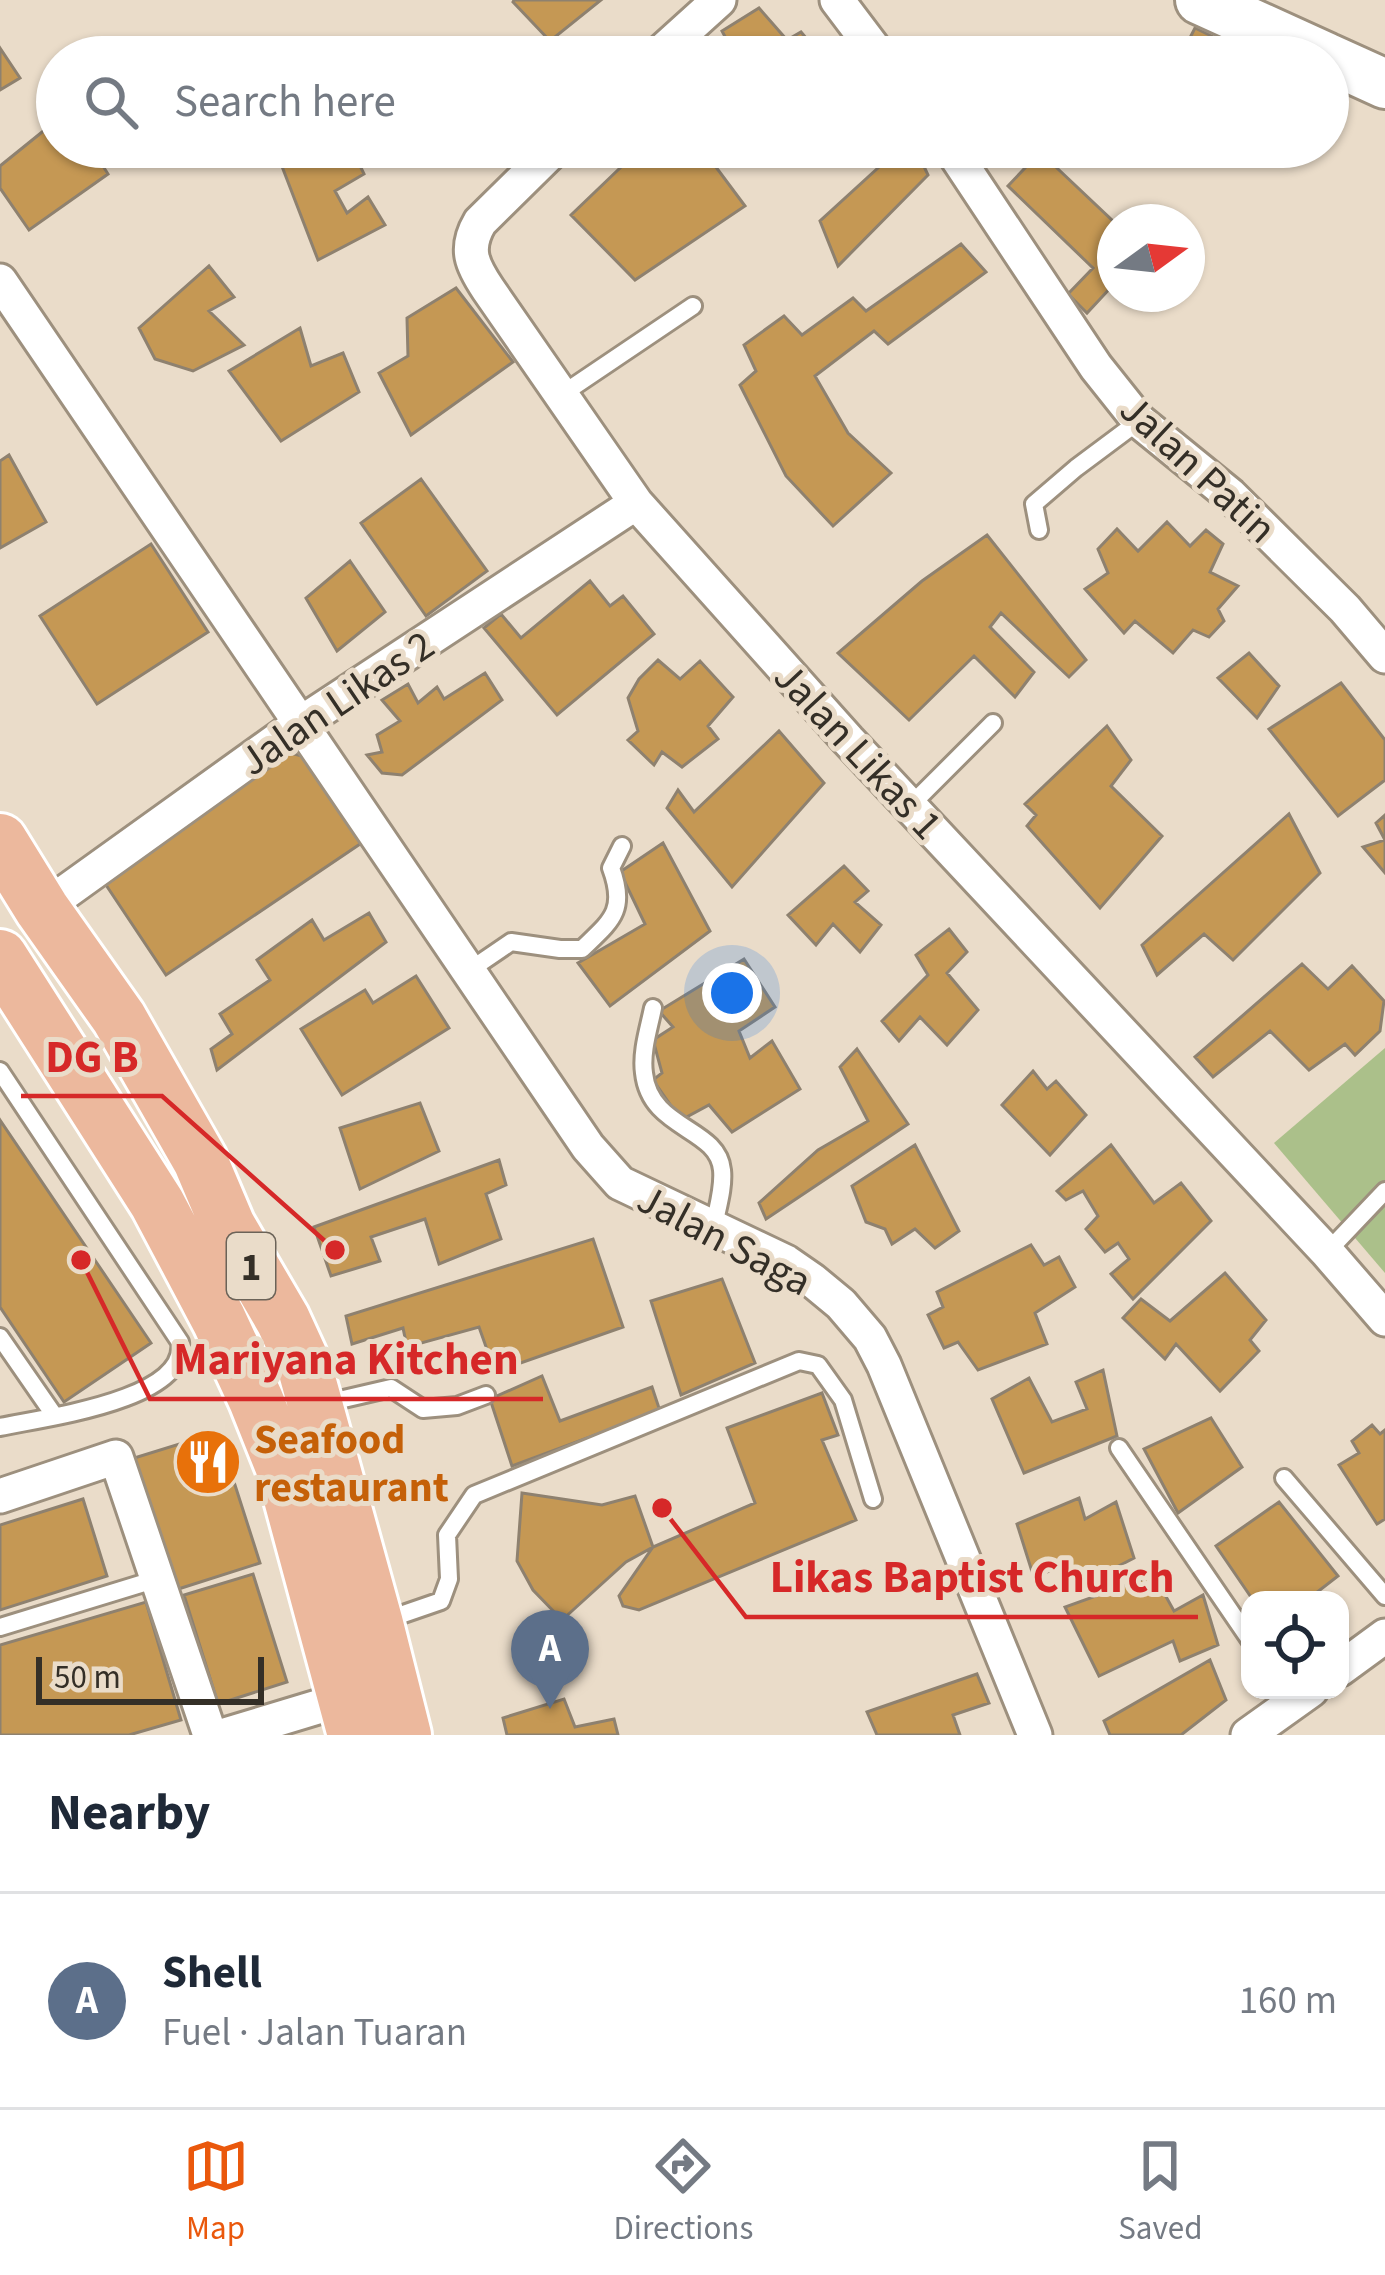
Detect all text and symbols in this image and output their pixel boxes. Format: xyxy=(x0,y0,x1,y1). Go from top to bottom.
search box xyxy=(36,36,1349,168)
icon: search xyxy=(78,69,144,135)
text: Search here xyxy=(174,70,396,134)
north arrow xyxy=(1097,204,1205,312)
street label: Jalan Patin xyxy=(1106,381,1289,558)
street label: Jalan Likas 2 xyxy=(228,616,447,791)
street label: Jalan Likas 1 xyxy=(759,649,956,854)
your location xyxy=(702,963,762,1023)
callout: DG B xyxy=(21,1015,162,1096)
text: DG B xyxy=(45,1026,139,1090)
street label: Jalan Saga xyxy=(626,1170,822,1312)
road number: 1 xyxy=(227,1233,275,1299)
callout: Mariyana Kitchen xyxy=(150,1318,543,1399)
text: Mariyana Kitchen xyxy=(173,1328,519,1392)
place label: Seafood restaurant xyxy=(254,1410,449,1518)
restaurant icon: Seafood restaurant xyxy=(173,1427,243,1497)
callout: Likas Baptist Church xyxy=(746,1536,1198,1617)
text: Likas Baptist Church xyxy=(770,1546,1174,1610)
map controls xyxy=(1241,1591,1349,1699)
button: locate xyxy=(1241,1591,1349,1699)
pin: A xyxy=(511,1610,589,1709)
scale bar xyxy=(36,1651,264,1704)
text: 50 m xyxy=(54,1654,121,1701)
text: Nearby xyxy=(48,1777,210,1849)
text: Shell xyxy=(162,1941,262,2005)
text: A xyxy=(76,1973,98,2029)
text: 160 m xyxy=(1239,1973,1337,2029)
text: Fuel · Jalan Tuaran xyxy=(162,2005,467,2061)
tab: Map xyxy=(183,2133,249,2252)
tab: Directions xyxy=(614,2133,753,2252)
tab: Saved xyxy=(1118,2133,1202,2252)

